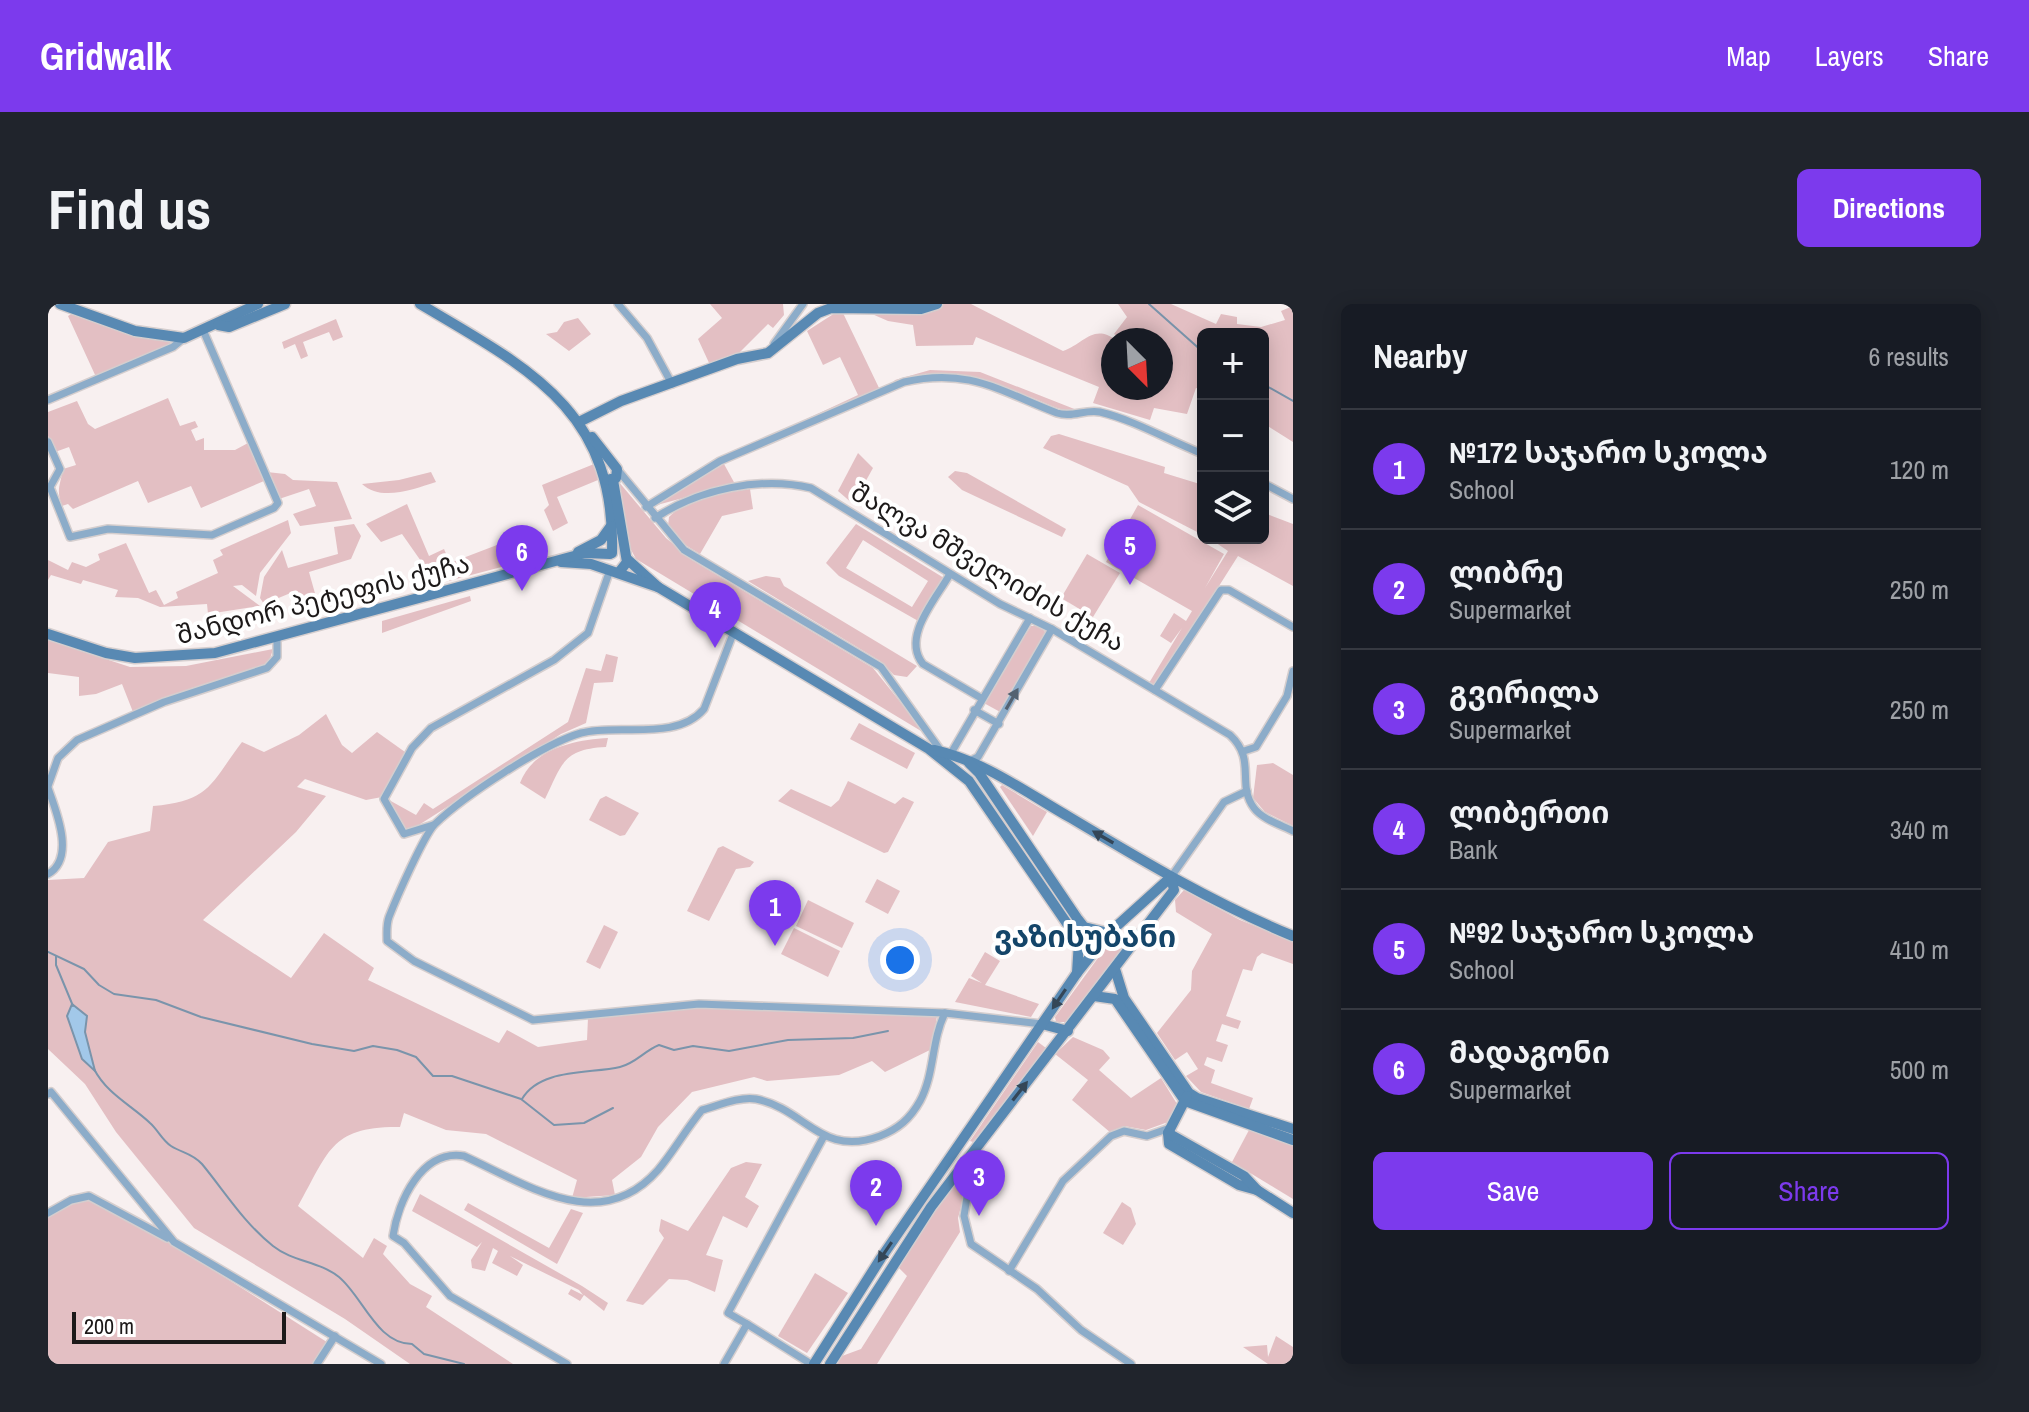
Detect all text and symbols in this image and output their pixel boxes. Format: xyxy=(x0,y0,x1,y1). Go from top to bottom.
text: Gridwalk xyxy=(40,31,172,82)
text: Map xyxy=(1726,37,1771,75)
text: Layers xyxy=(1815,37,1884,75)
text: Share xyxy=(1928,37,1989,75)
button: Directions xyxy=(1797,169,1981,247)
text: Find us xyxy=(48,171,211,246)
north arrow xyxy=(1101,328,1173,400)
map controls xyxy=(1197,328,1269,544)
button: + xyxy=(1197,328,1269,400)
text: Nearby xyxy=(1373,333,1468,379)
text: 6 results xyxy=(1868,339,1949,374)
button: − xyxy=(1197,400,1269,472)
text: №172 საჯარო სკოლა xyxy=(1449,432,1768,472)
text: 1 xyxy=(1393,452,1405,487)
text: 120 m xyxy=(1890,452,1949,487)
button: layers xyxy=(1197,472,1269,544)
text: School xyxy=(1449,472,1514,507)
street label: შალვა მშველიძის ქუჩა xyxy=(845,474,1131,659)
pin: 5 xyxy=(1104,519,1156,585)
pin: 6 xyxy=(496,525,548,591)
street label: შანდორ პეტეფის ქუჩა xyxy=(173,545,473,652)
text: ლიბრე xyxy=(1449,552,1564,592)
text: 2 xyxy=(1393,572,1405,607)
text: 250 m xyxy=(1890,572,1949,607)
pin: 4 xyxy=(689,582,741,648)
text: Supermarket xyxy=(1449,592,1571,627)
text: გვირილა xyxy=(1449,672,1600,712)
one-way arrow xyxy=(1006,688,1019,711)
text: 3 xyxy=(1393,692,1405,727)
text: 250 m xyxy=(1890,692,1949,727)
text: Supermarket xyxy=(1449,712,1571,747)
text: ლიბერთი xyxy=(1449,792,1609,832)
text: 4 xyxy=(1393,812,1405,847)
text: 340 m xyxy=(1890,812,1949,847)
one-way arrow xyxy=(1092,830,1114,844)
text: Bank xyxy=(1449,832,1498,867)
pin: 1 xyxy=(749,880,801,946)
text: №92 საჯარო სკოლა xyxy=(1449,912,1754,952)
district label: ვაზისუბანი xyxy=(994,916,1176,956)
text: 5 xyxy=(1393,932,1405,967)
text: 410 m xyxy=(1890,932,1949,967)
your location xyxy=(880,940,920,980)
text: School xyxy=(1449,952,1514,987)
one-way arrow xyxy=(1052,988,1067,1009)
text: მადაგონი xyxy=(1449,1032,1610,1072)
text: 6 xyxy=(1393,1052,1405,1087)
text: 500 m xyxy=(1890,1052,1949,1087)
text: Supermarket xyxy=(1449,1072,1571,1107)
one-way arrow xyxy=(1012,1081,1028,1101)
pin: 3 xyxy=(953,1150,1005,1216)
button: Save xyxy=(1373,1152,1653,1230)
button: Share xyxy=(1669,1152,1949,1230)
pin: 2 xyxy=(850,1160,902,1226)
one-way arrow xyxy=(879,1241,893,1263)
scale bar xyxy=(72,1308,286,1344)
text: 200 m xyxy=(84,1311,134,1341)

